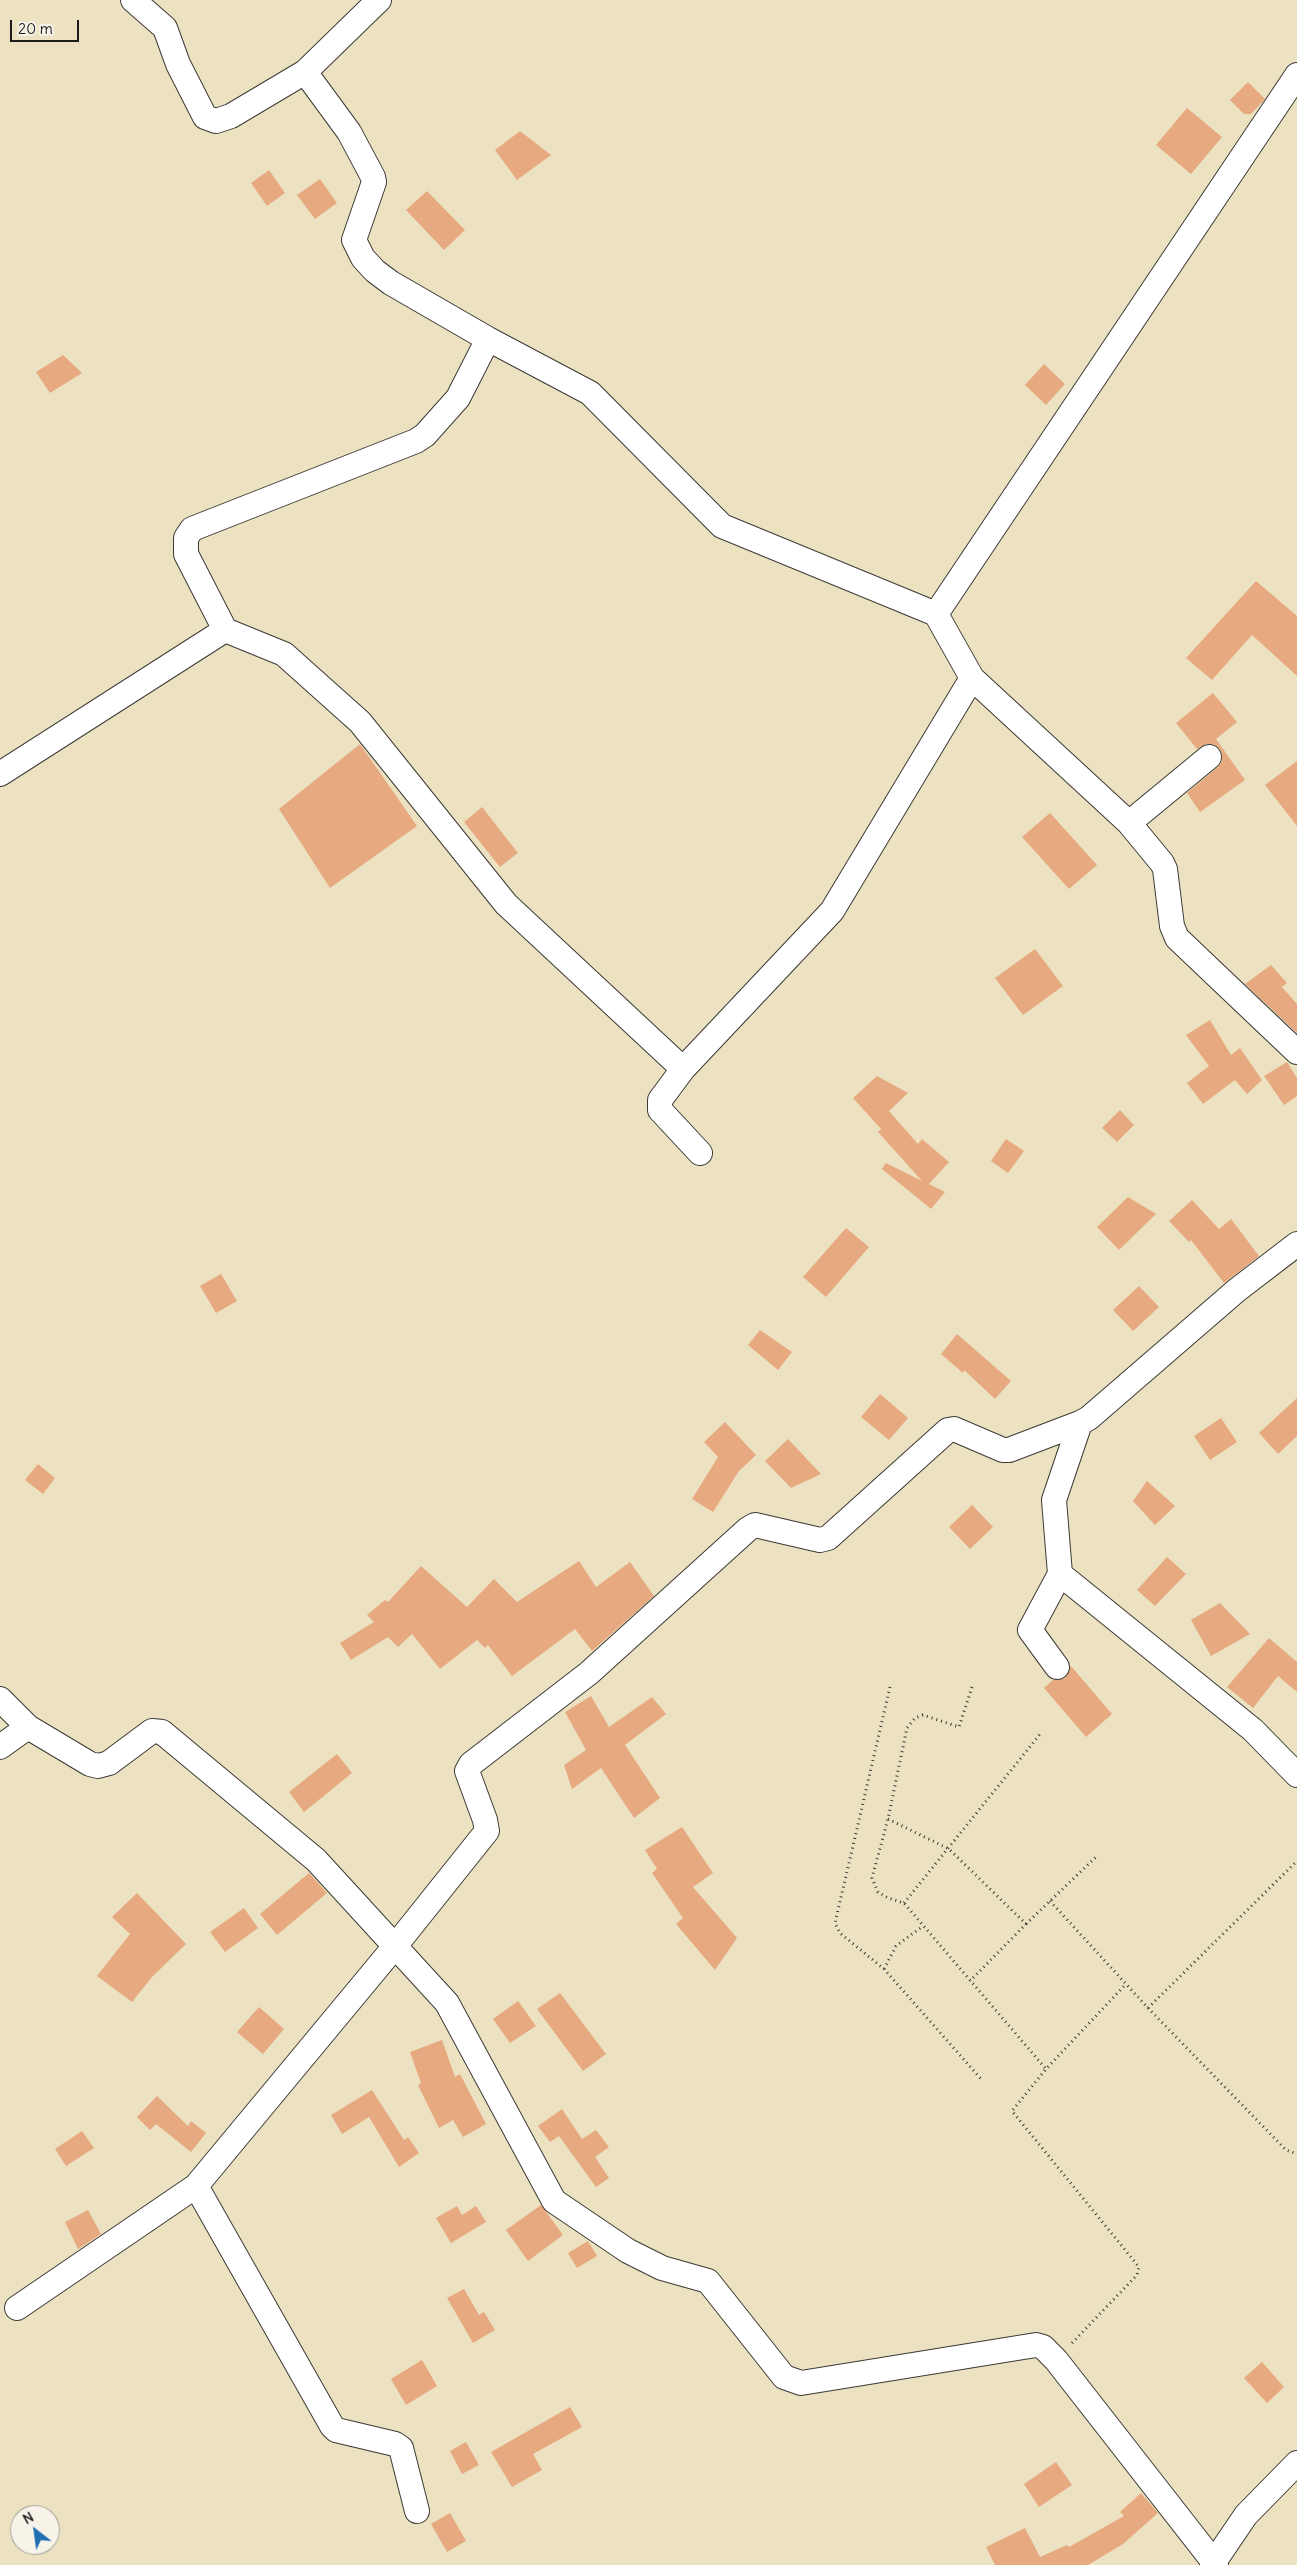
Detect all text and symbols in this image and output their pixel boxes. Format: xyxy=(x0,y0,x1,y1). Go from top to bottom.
scale bar xyxy=(12,10,81,42)
text: 20 m xyxy=(18,19,53,38)
north arrow xyxy=(10,2505,60,2555)
text: N xyxy=(19,2508,37,2528)

